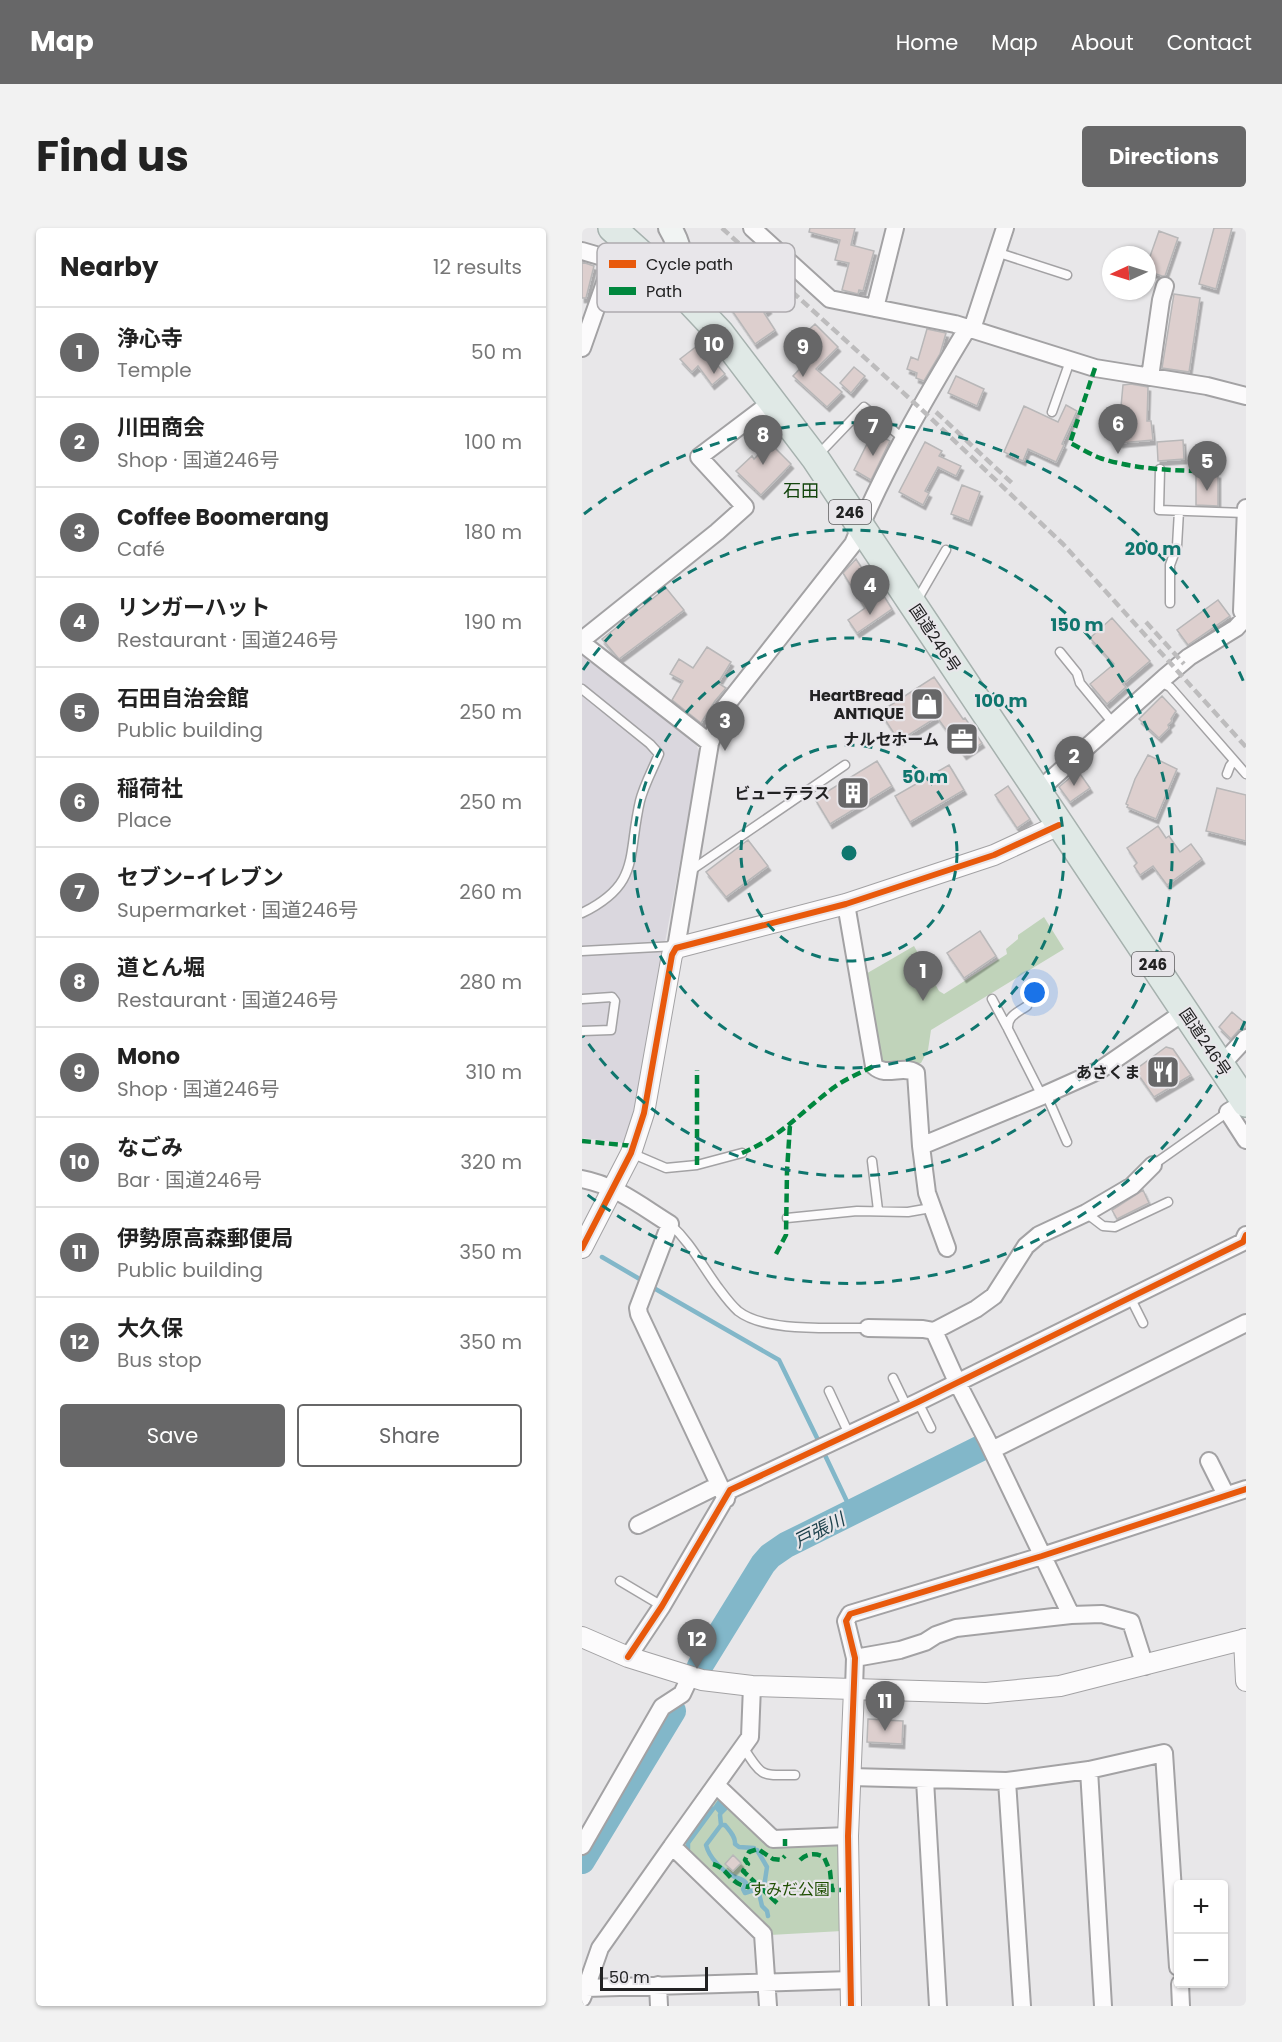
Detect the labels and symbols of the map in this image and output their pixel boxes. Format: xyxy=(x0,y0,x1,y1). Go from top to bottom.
legend xyxy=(597,243,795,312)
north arrow xyxy=(1102,246,1156,300)
text: Cycle path xyxy=(646,253,733,276)
text: Path xyxy=(646,280,682,303)
pin: 10 xyxy=(694,324,734,374)
pin: 9 xyxy=(784,328,822,377)
pin: 6 xyxy=(1098,404,1138,454)
pin: 7 xyxy=(854,406,892,456)
pin: 8 xyxy=(744,416,783,465)
pin: 5 xyxy=(1188,442,1226,491)
district label: 石田 xyxy=(783,478,819,503)
road number: 246 xyxy=(829,500,871,524)
text: 200 m xyxy=(1125,536,1181,561)
pin: 4 xyxy=(850,566,890,615)
street label: 国道246号 xyxy=(904,599,966,677)
text: 150 m xyxy=(1050,612,1104,637)
place label: HeartBread ANTIQUE xyxy=(809,684,904,725)
shop icon: HeartBread ANTIQUE xyxy=(909,686,945,722)
text: 100 m xyxy=(974,688,1028,713)
pin: 3 xyxy=(706,702,744,751)
office icon: ナルセホーム xyxy=(944,721,980,757)
place label: ナルセホーム xyxy=(843,728,939,751)
pin: 2 xyxy=(1054,736,1094,786)
text: 50 m xyxy=(902,764,948,789)
building icon: ビューテラス xyxy=(835,775,871,811)
place label: ビューテラス xyxy=(734,782,830,805)
centre of rings xyxy=(839,843,859,863)
pin: 1 xyxy=(904,952,942,1001)
road number: 246 xyxy=(1132,952,1174,976)
your location xyxy=(1020,978,1049,1007)
street label: 国道246号 xyxy=(1174,1003,1236,1081)
restaurant icon: あさくま xyxy=(1145,1054,1181,1090)
place label: あさくま xyxy=(1076,1061,1140,1084)
water label: 戸張川 xyxy=(789,1506,851,1553)
pin: 12 xyxy=(678,1620,716,1669)
pin: 11 xyxy=(866,1682,904,1731)
park label: すみだ公園 xyxy=(750,1878,830,1901)
scale bar xyxy=(600,1964,708,1992)

